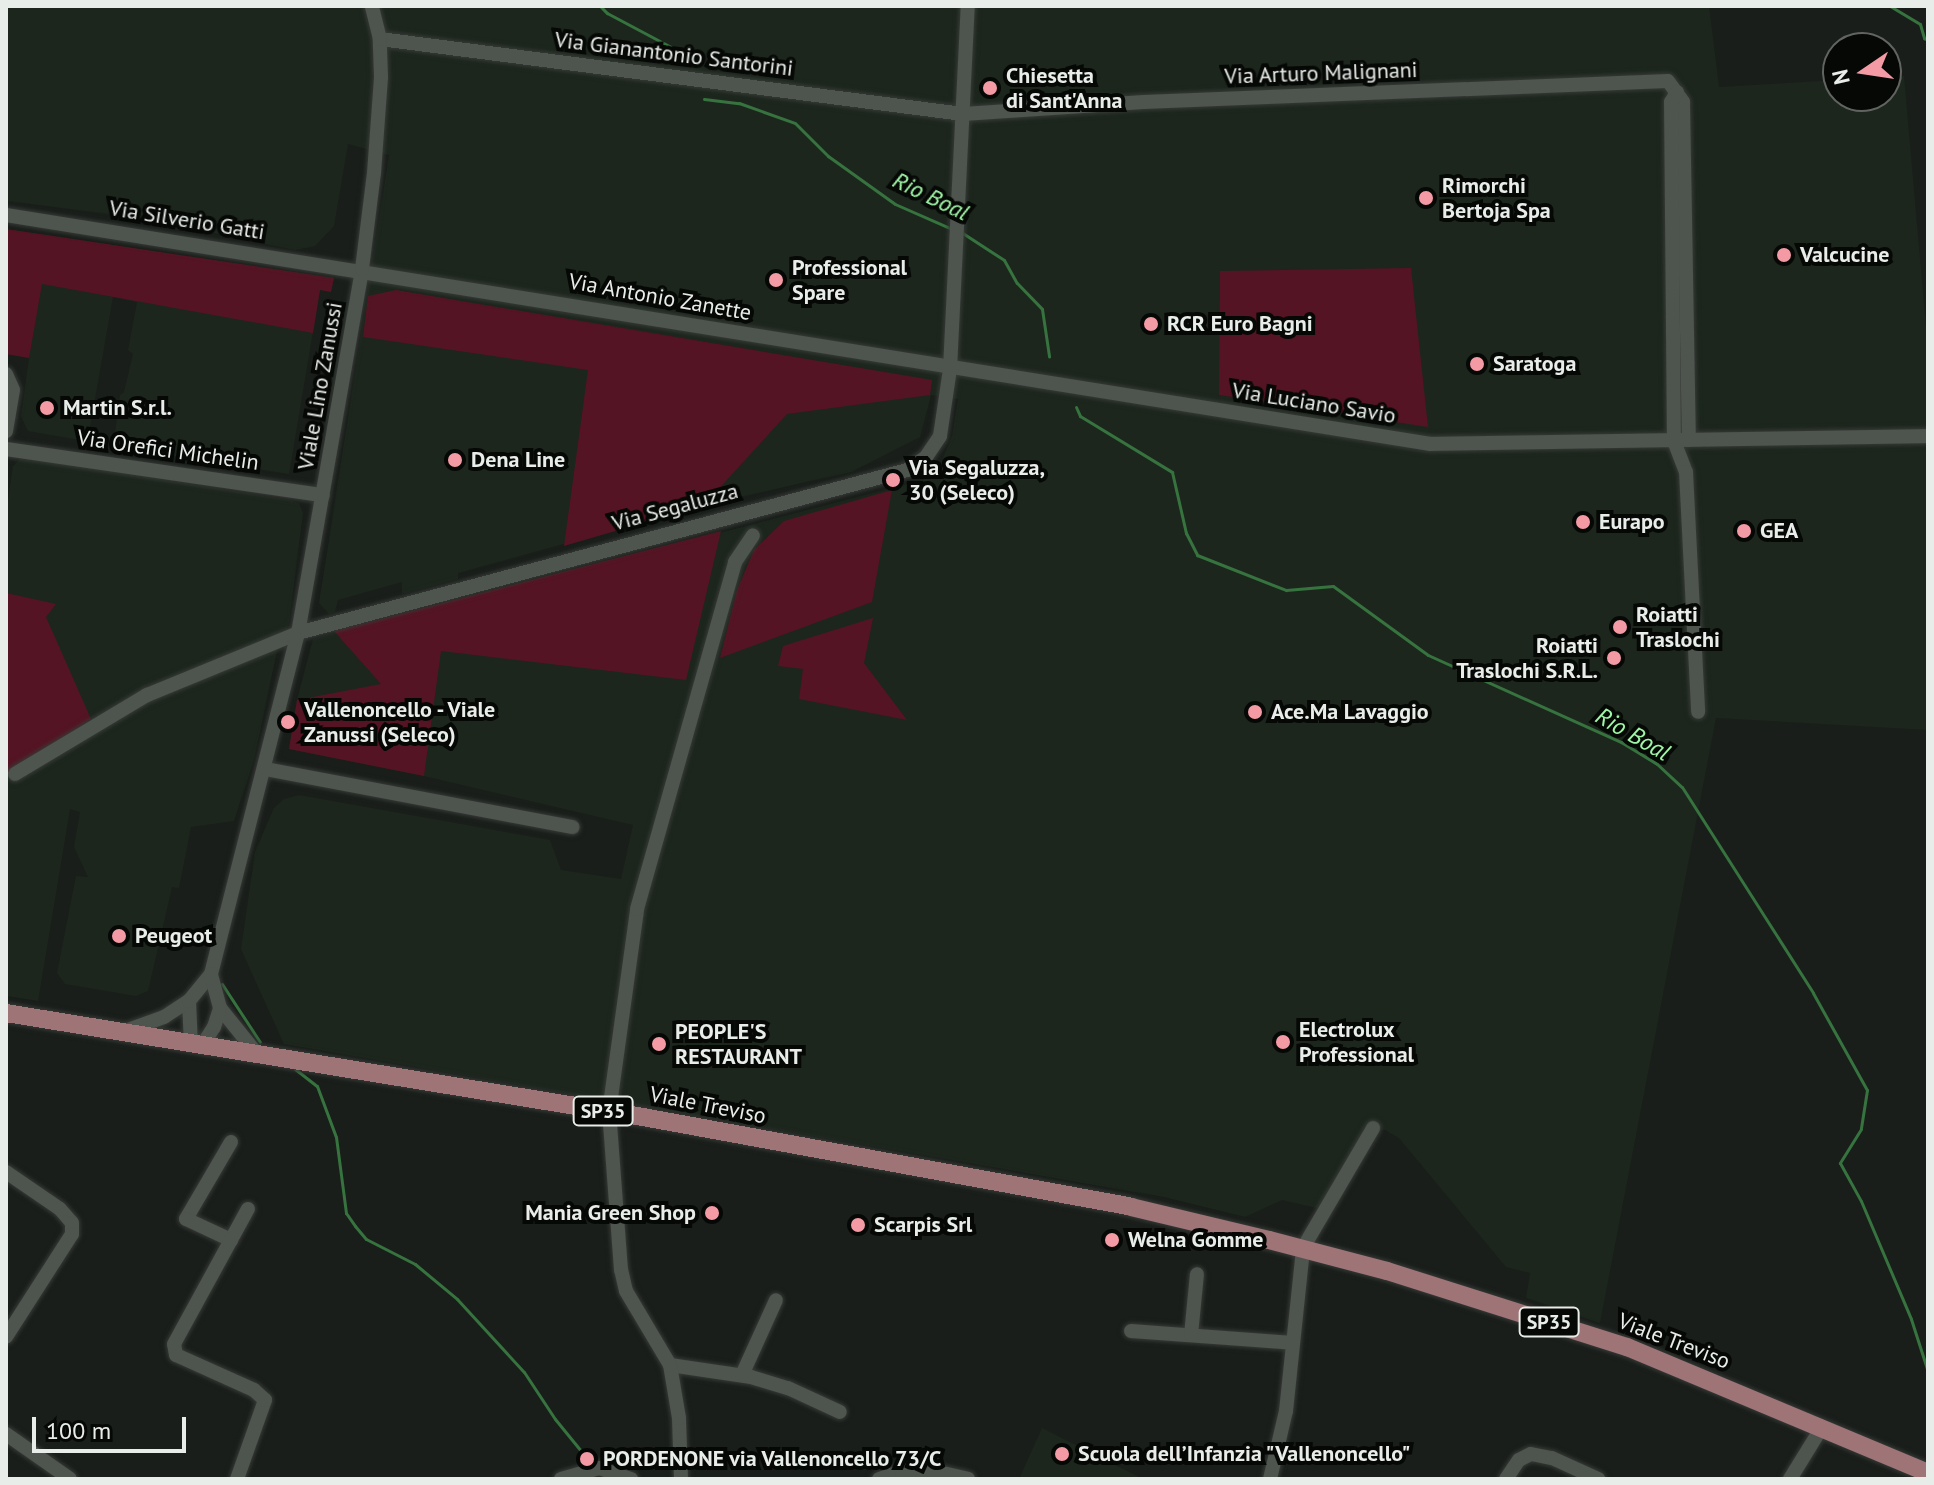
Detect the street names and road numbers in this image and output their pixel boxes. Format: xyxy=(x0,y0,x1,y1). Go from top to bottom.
street label: Via Gianantonio Santorini xyxy=(553,26,795,82)
street label: Via Arturo Malignani xyxy=(1224,56,1418,90)
street label: Via Silverio Gatti xyxy=(107,195,267,245)
street label: Via Antonio Zanette xyxy=(566,268,754,326)
street label: Viale Lino Zanussi xyxy=(292,300,348,472)
street label: Via Luciano Savio xyxy=(1230,377,1398,429)
street label: Via Orefici Michelin xyxy=(75,424,261,476)
street label: Via Segaluzza xyxy=(609,478,741,536)
street label: Viale Treviso xyxy=(647,1081,769,1129)
road number: SP35 xyxy=(571,1095,635,1127)
road number: SP35 xyxy=(1517,1306,1581,1338)
street label: Viale Treviso xyxy=(1614,1307,1734,1375)

